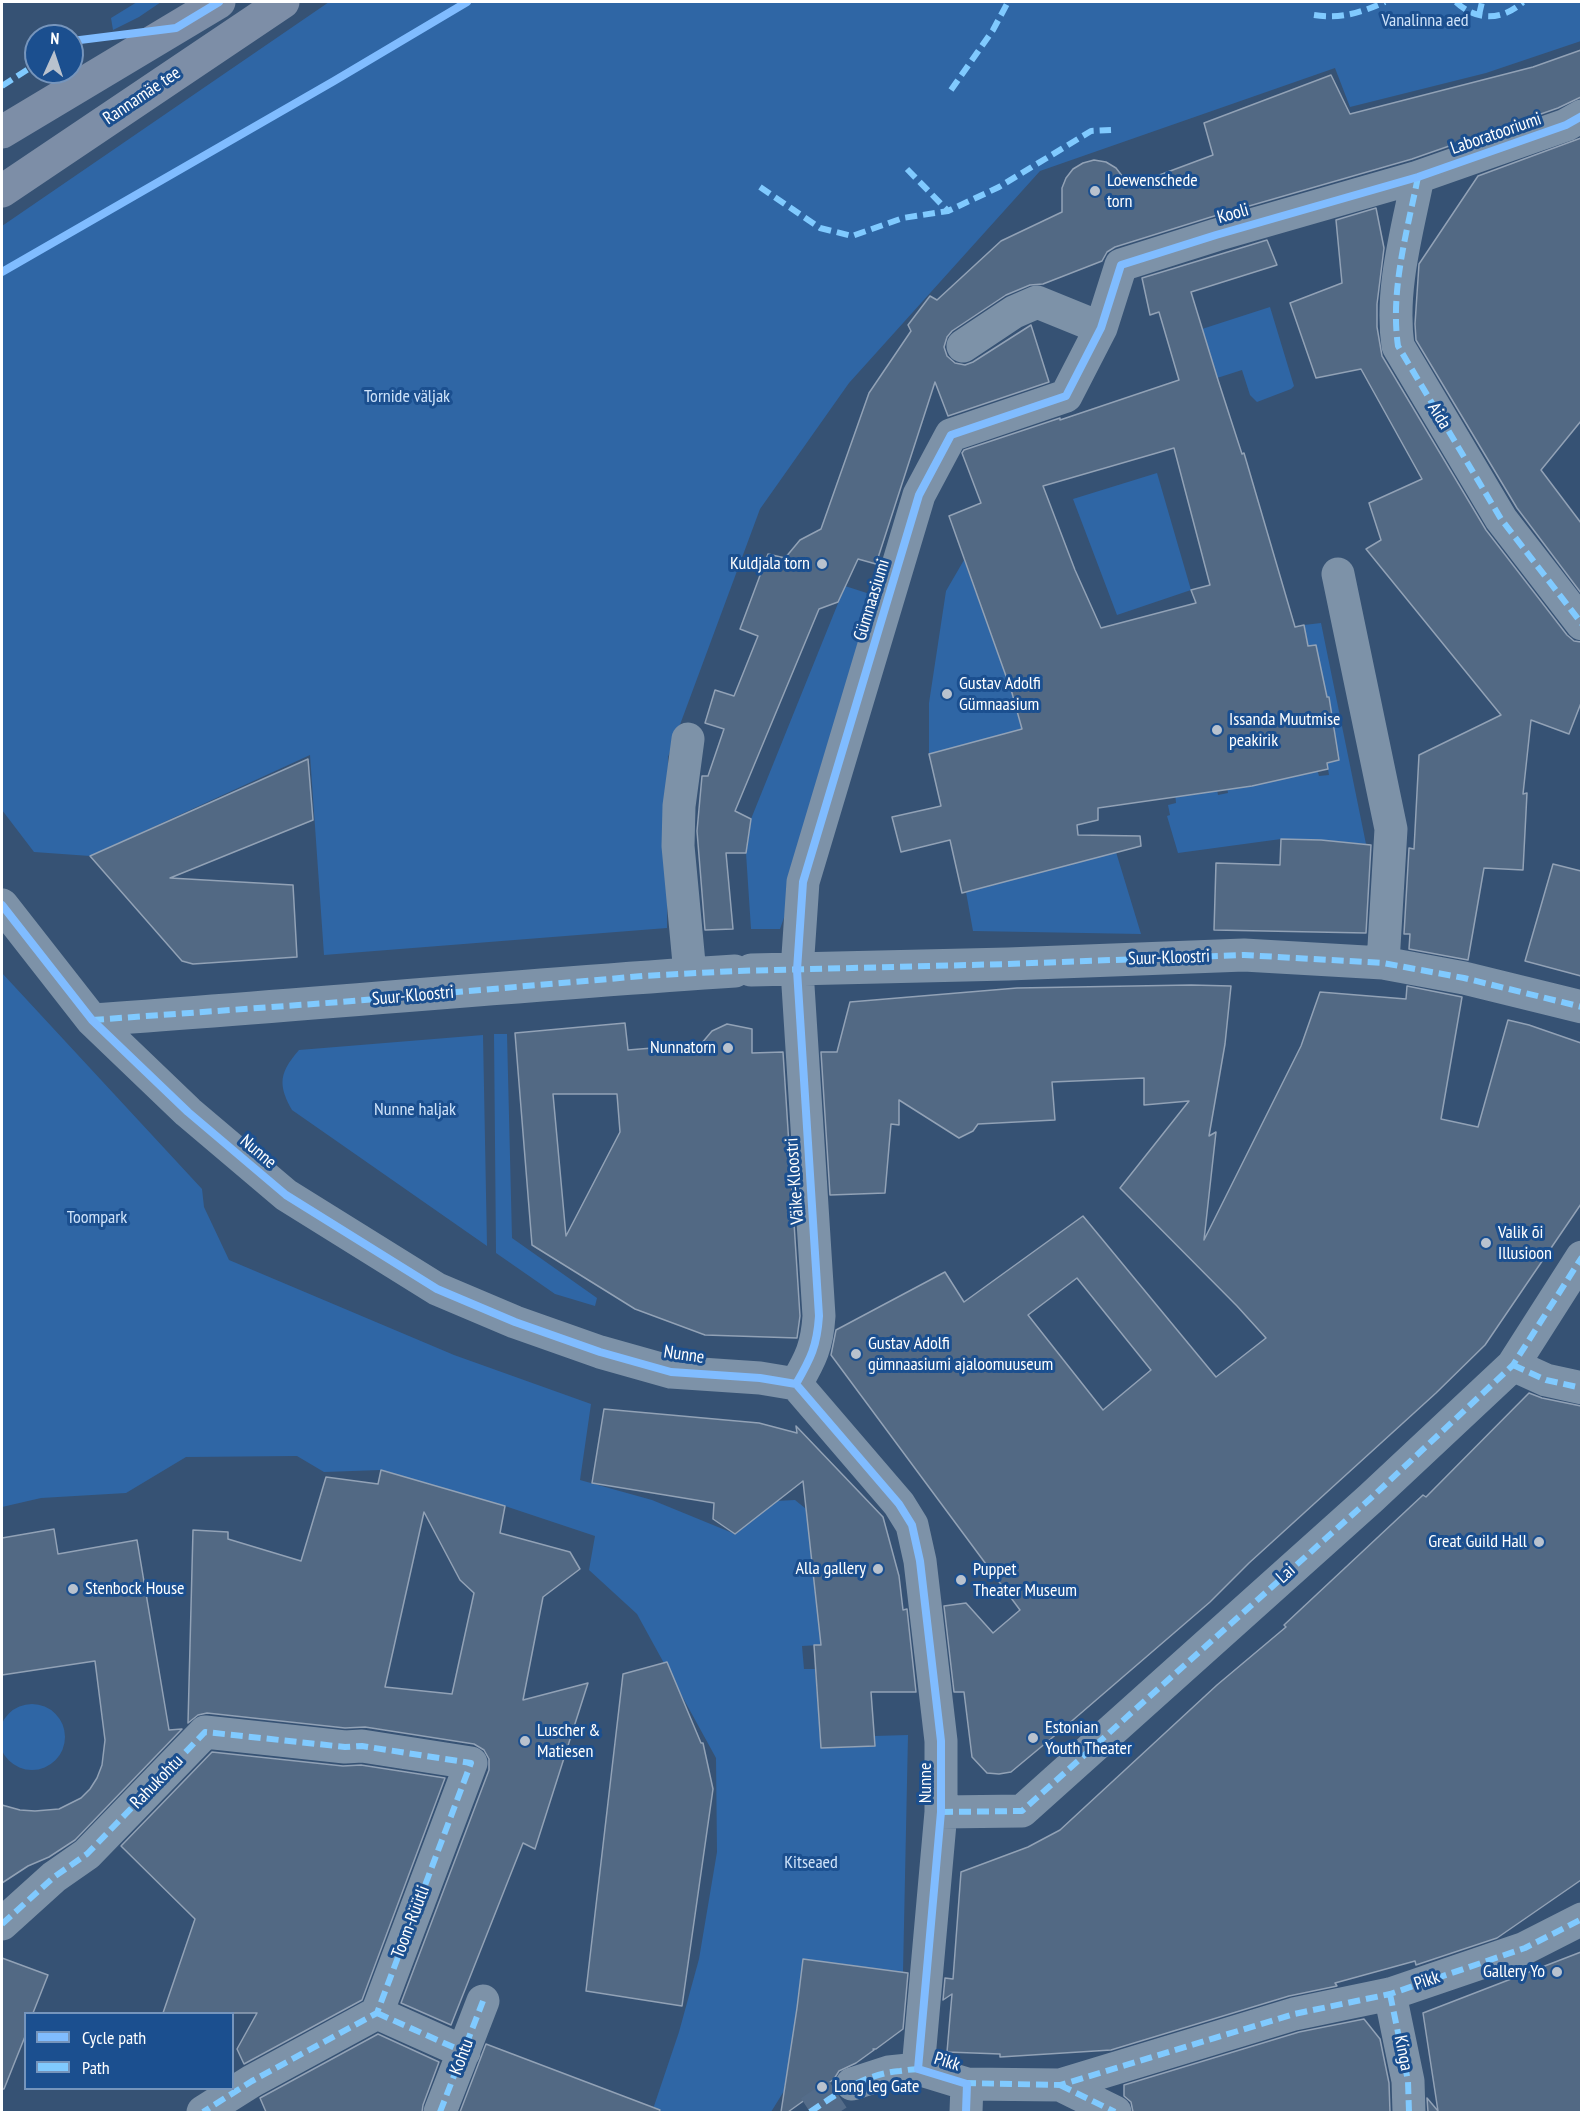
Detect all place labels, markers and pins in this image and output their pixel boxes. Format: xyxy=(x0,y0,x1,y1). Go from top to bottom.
place label: Loewenschede torn xyxy=(1107,170,1198,213)
marker: Loewenschede torn xyxy=(1088,184,1102,198)
place label: Kuldjala torn xyxy=(730,553,810,575)
marker: Kuldjala torn xyxy=(815,557,829,571)
place label: Gustav Adolfi Gümnaasium xyxy=(959,673,1041,716)
marker: Gustav Adolfi Gümnaasium xyxy=(940,687,954,701)
place label: Issanda Muutmise peakirik xyxy=(1229,709,1340,752)
marker: Issanda Muutmise peakirik xyxy=(1210,723,1224,737)
place label: Nunnatorn xyxy=(650,1037,716,1059)
marker: Nunnatorn xyxy=(721,1041,735,1055)
place label: Valik õi Illusioon xyxy=(1498,1222,1552,1264)
marker: Valik õi Illusioon xyxy=(1479,1236,1493,1250)
place label: Gustav Adolfi gümnaasiumi ajaloomuuseum xyxy=(868,1333,1053,1376)
marker: Gustav Adolfi gümnaasiumi ajaloomuuseum xyxy=(849,1347,863,1361)
place label: Great Guild Hall xyxy=(1428,1531,1527,1553)
marker: Great Guild Hall xyxy=(1532,1535,1546,1549)
place label: Alla gallery xyxy=(796,1558,866,1580)
place label: Puppet Theater Museum xyxy=(973,1559,1077,1602)
marker: Alla gallery xyxy=(871,1562,885,1576)
marker: Puppet Theater Museum xyxy=(954,1573,968,1587)
place label: Stenbock House xyxy=(85,1578,184,1600)
marker: Stenbock House xyxy=(66,1582,80,1596)
place label: Estonian Youth Theater xyxy=(1045,1717,1132,1760)
place label: Luscher & Matiesen xyxy=(537,1720,600,1762)
marker: Estonian Youth Theater xyxy=(1026,1731,1040,1745)
marker: Luscher & Matiesen xyxy=(518,1734,532,1748)
place label: Gallery Yo xyxy=(1483,1961,1545,1983)
marker: Gallery Yo xyxy=(1550,1965,1564,1979)
place label: Long leg Gate xyxy=(834,2076,919,2098)
marker: Long leg Gate xyxy=(815,2080,829,2094)

